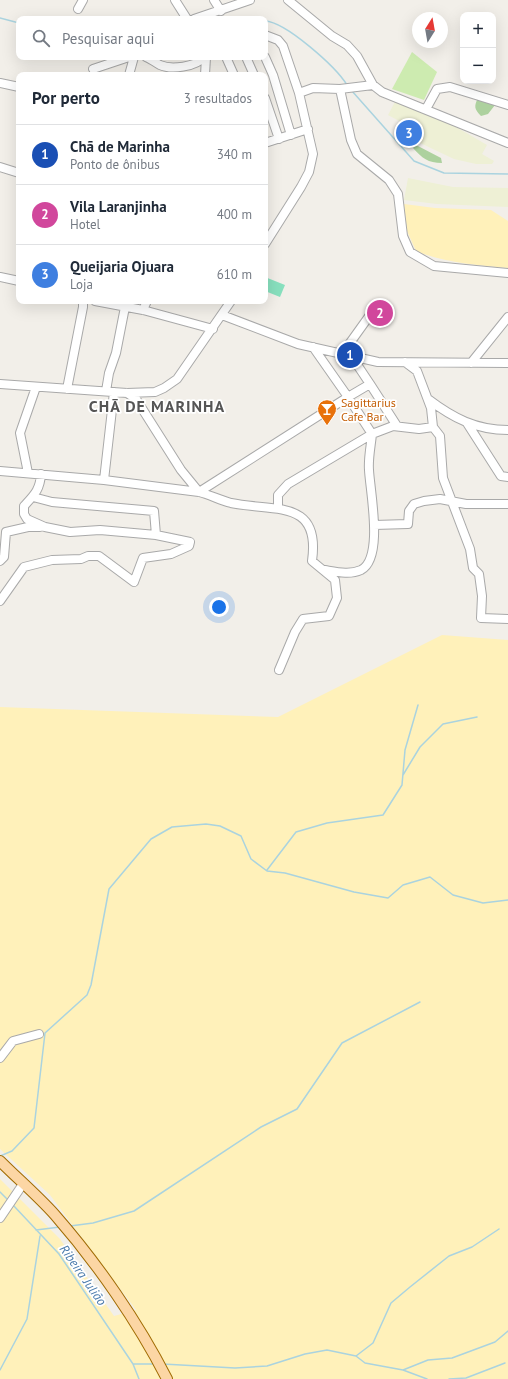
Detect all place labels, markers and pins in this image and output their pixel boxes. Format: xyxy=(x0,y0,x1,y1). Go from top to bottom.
pin: 3 xyxy=(396,118,422,148)
pin: 2 xyxy=(367,298,393,328)
pin: 1 xyxy=(337,340,363,370)
place label: Sagittarius Cafe Bar xyxy=(341,395,396,424)
bar icon: Sagittarius Cafe Bar xyxy=(316,398,338,426)

